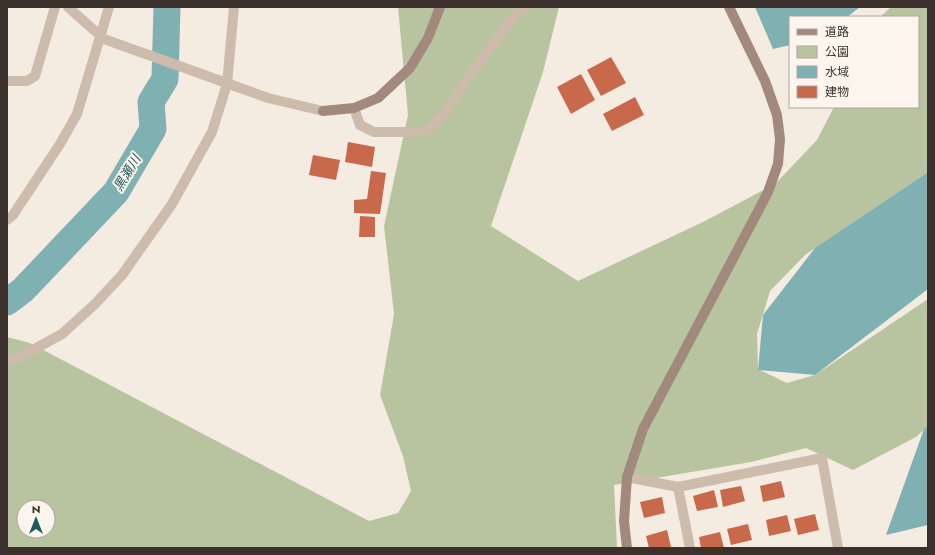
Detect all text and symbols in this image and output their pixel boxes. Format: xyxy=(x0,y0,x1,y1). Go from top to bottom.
legend xyxy=(789,16,919,108)
text: 道路 xyxy=(825,23,849,41)
text: 公園 xyxy=(825,43,849,61)
text: 水域 xyxy=(825,63,849,81)
text: 建物 xyxy=(825,83,849,101)
water label: 黒瀬川 xyxy=(109,150,146,195)
north arrow xyxy=(16,499,56,539)
text: N xyxy=(32,501,40,517)

